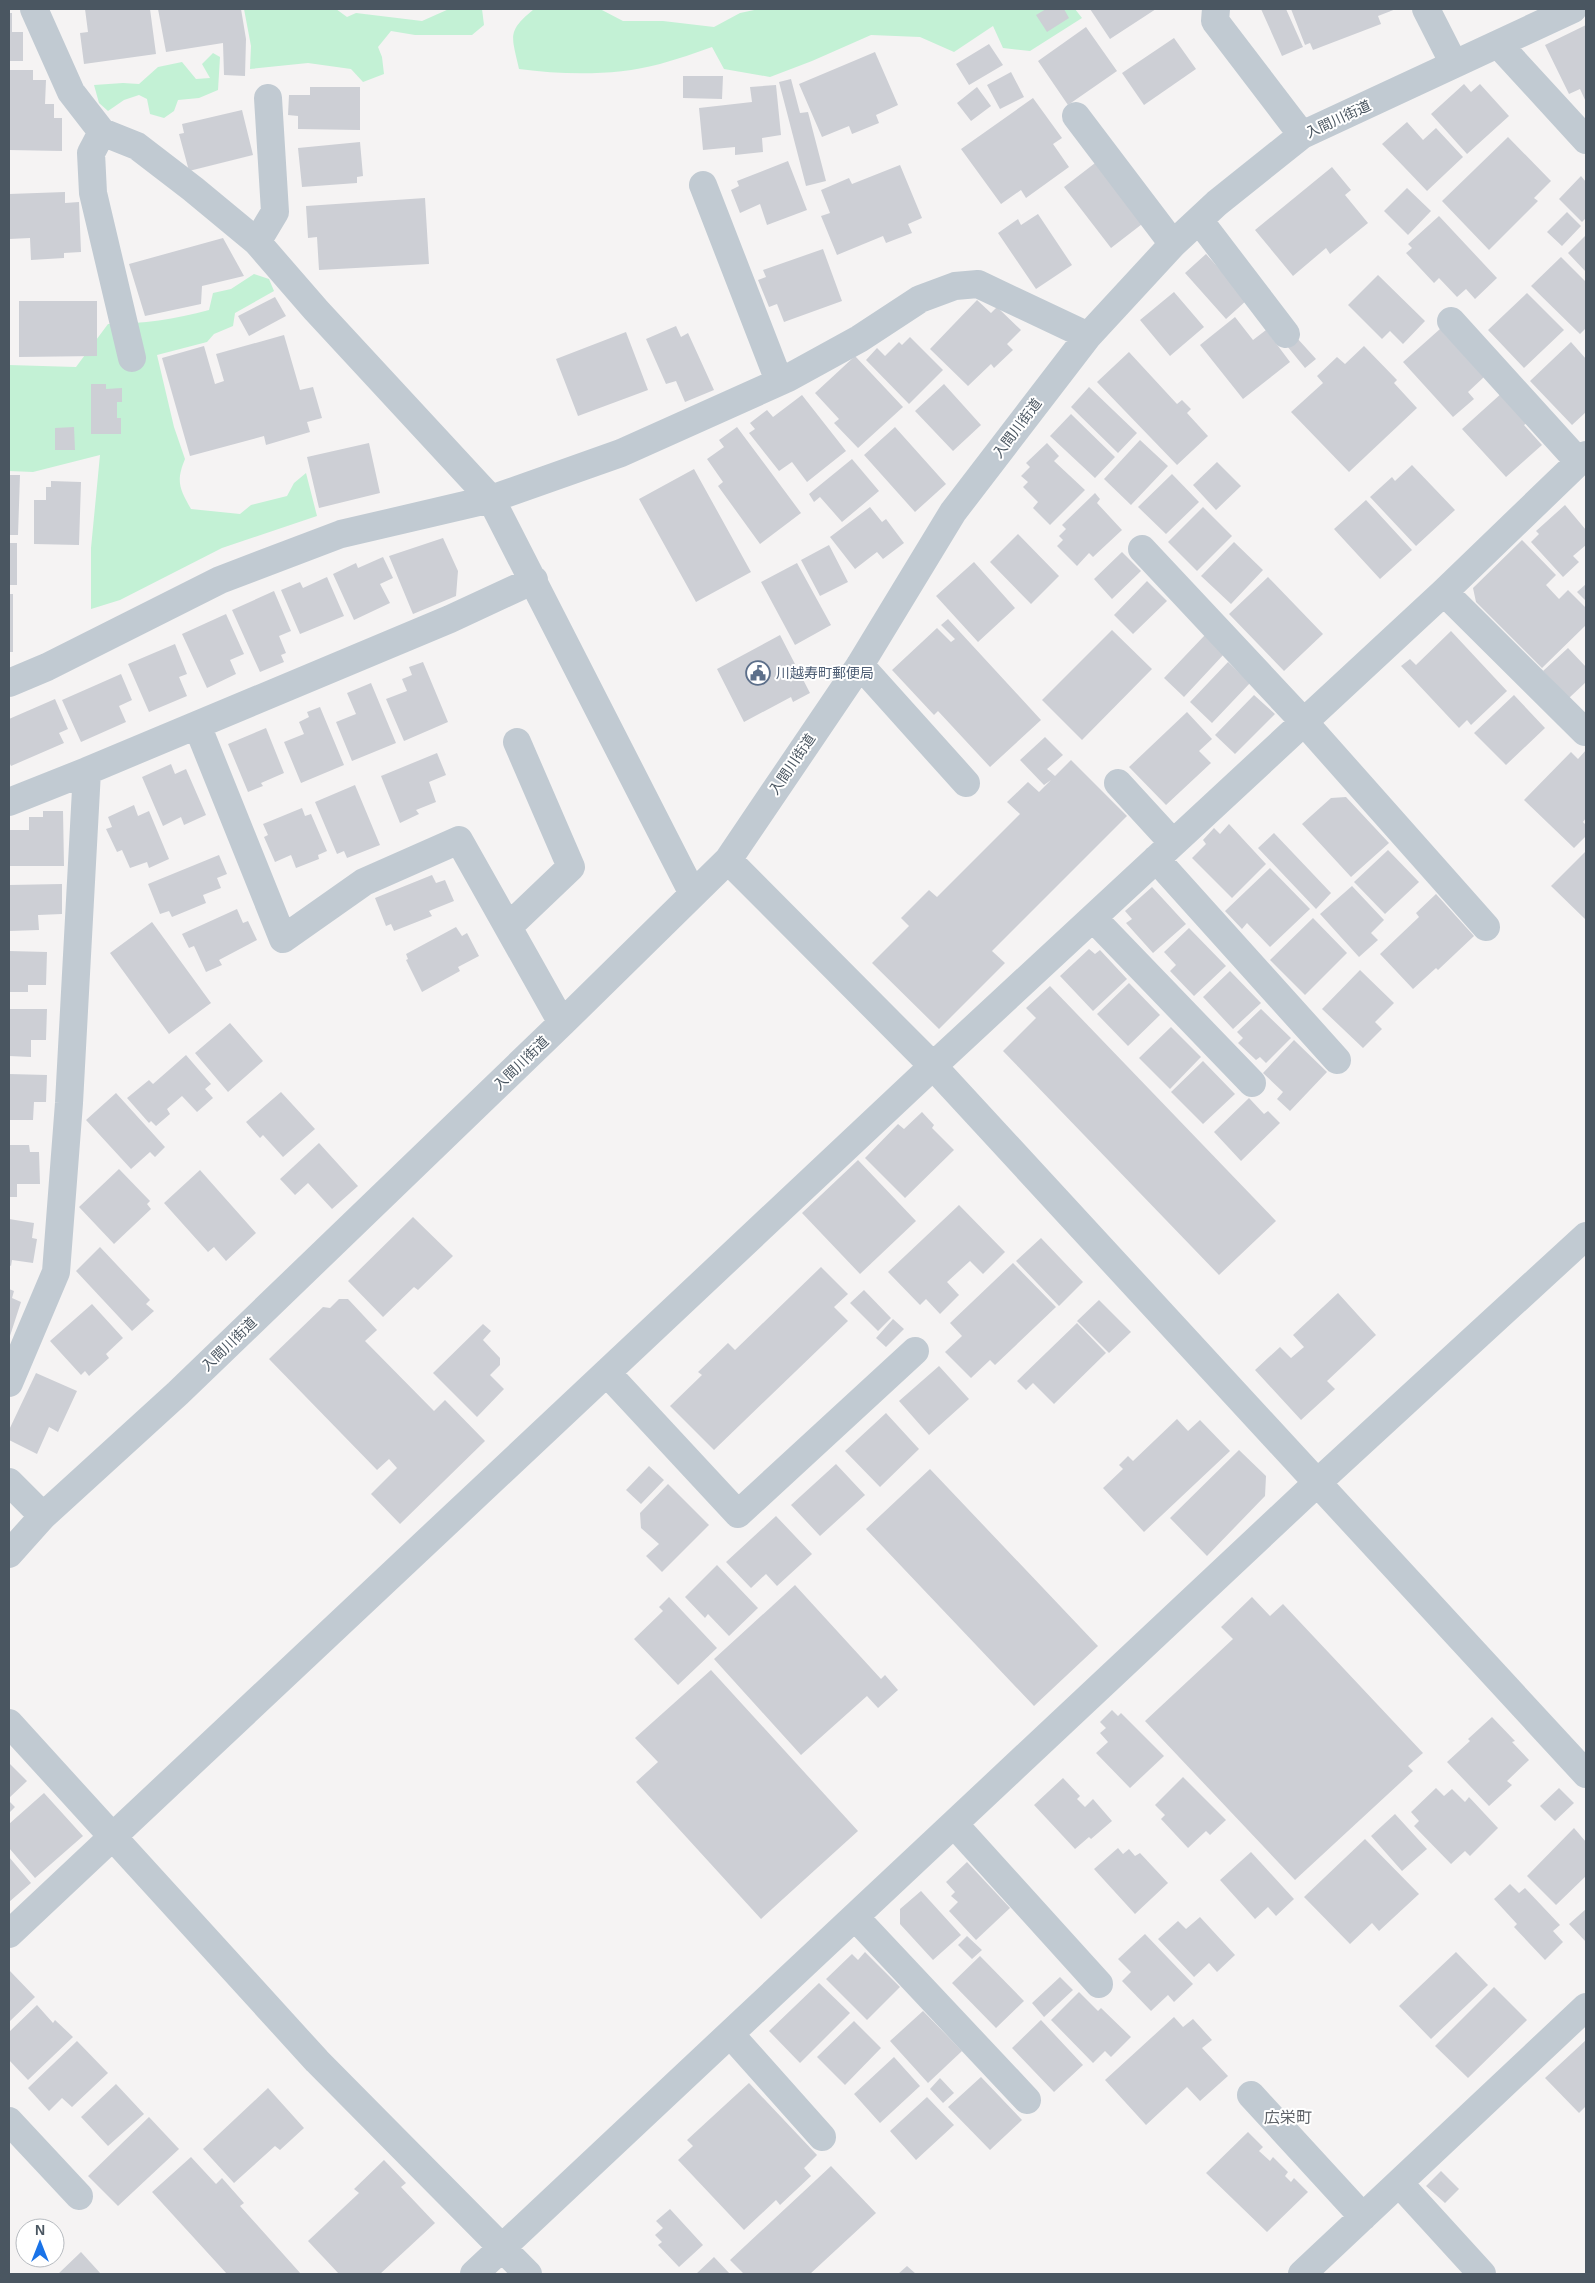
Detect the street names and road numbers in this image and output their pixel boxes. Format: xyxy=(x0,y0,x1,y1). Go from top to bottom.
street label: 入間川街道 xyxy=(1303,97,1373,141)
street label: 入間川街道 xyxy=(990,395,1044,461)
street label: 入間川街道 xyxy=(766,731,818,797)
street label: 入間川街道 xyxy=(490,1033,552,1093)
street label: 入間川街道 xyxy=(198,1314,260,1374)

